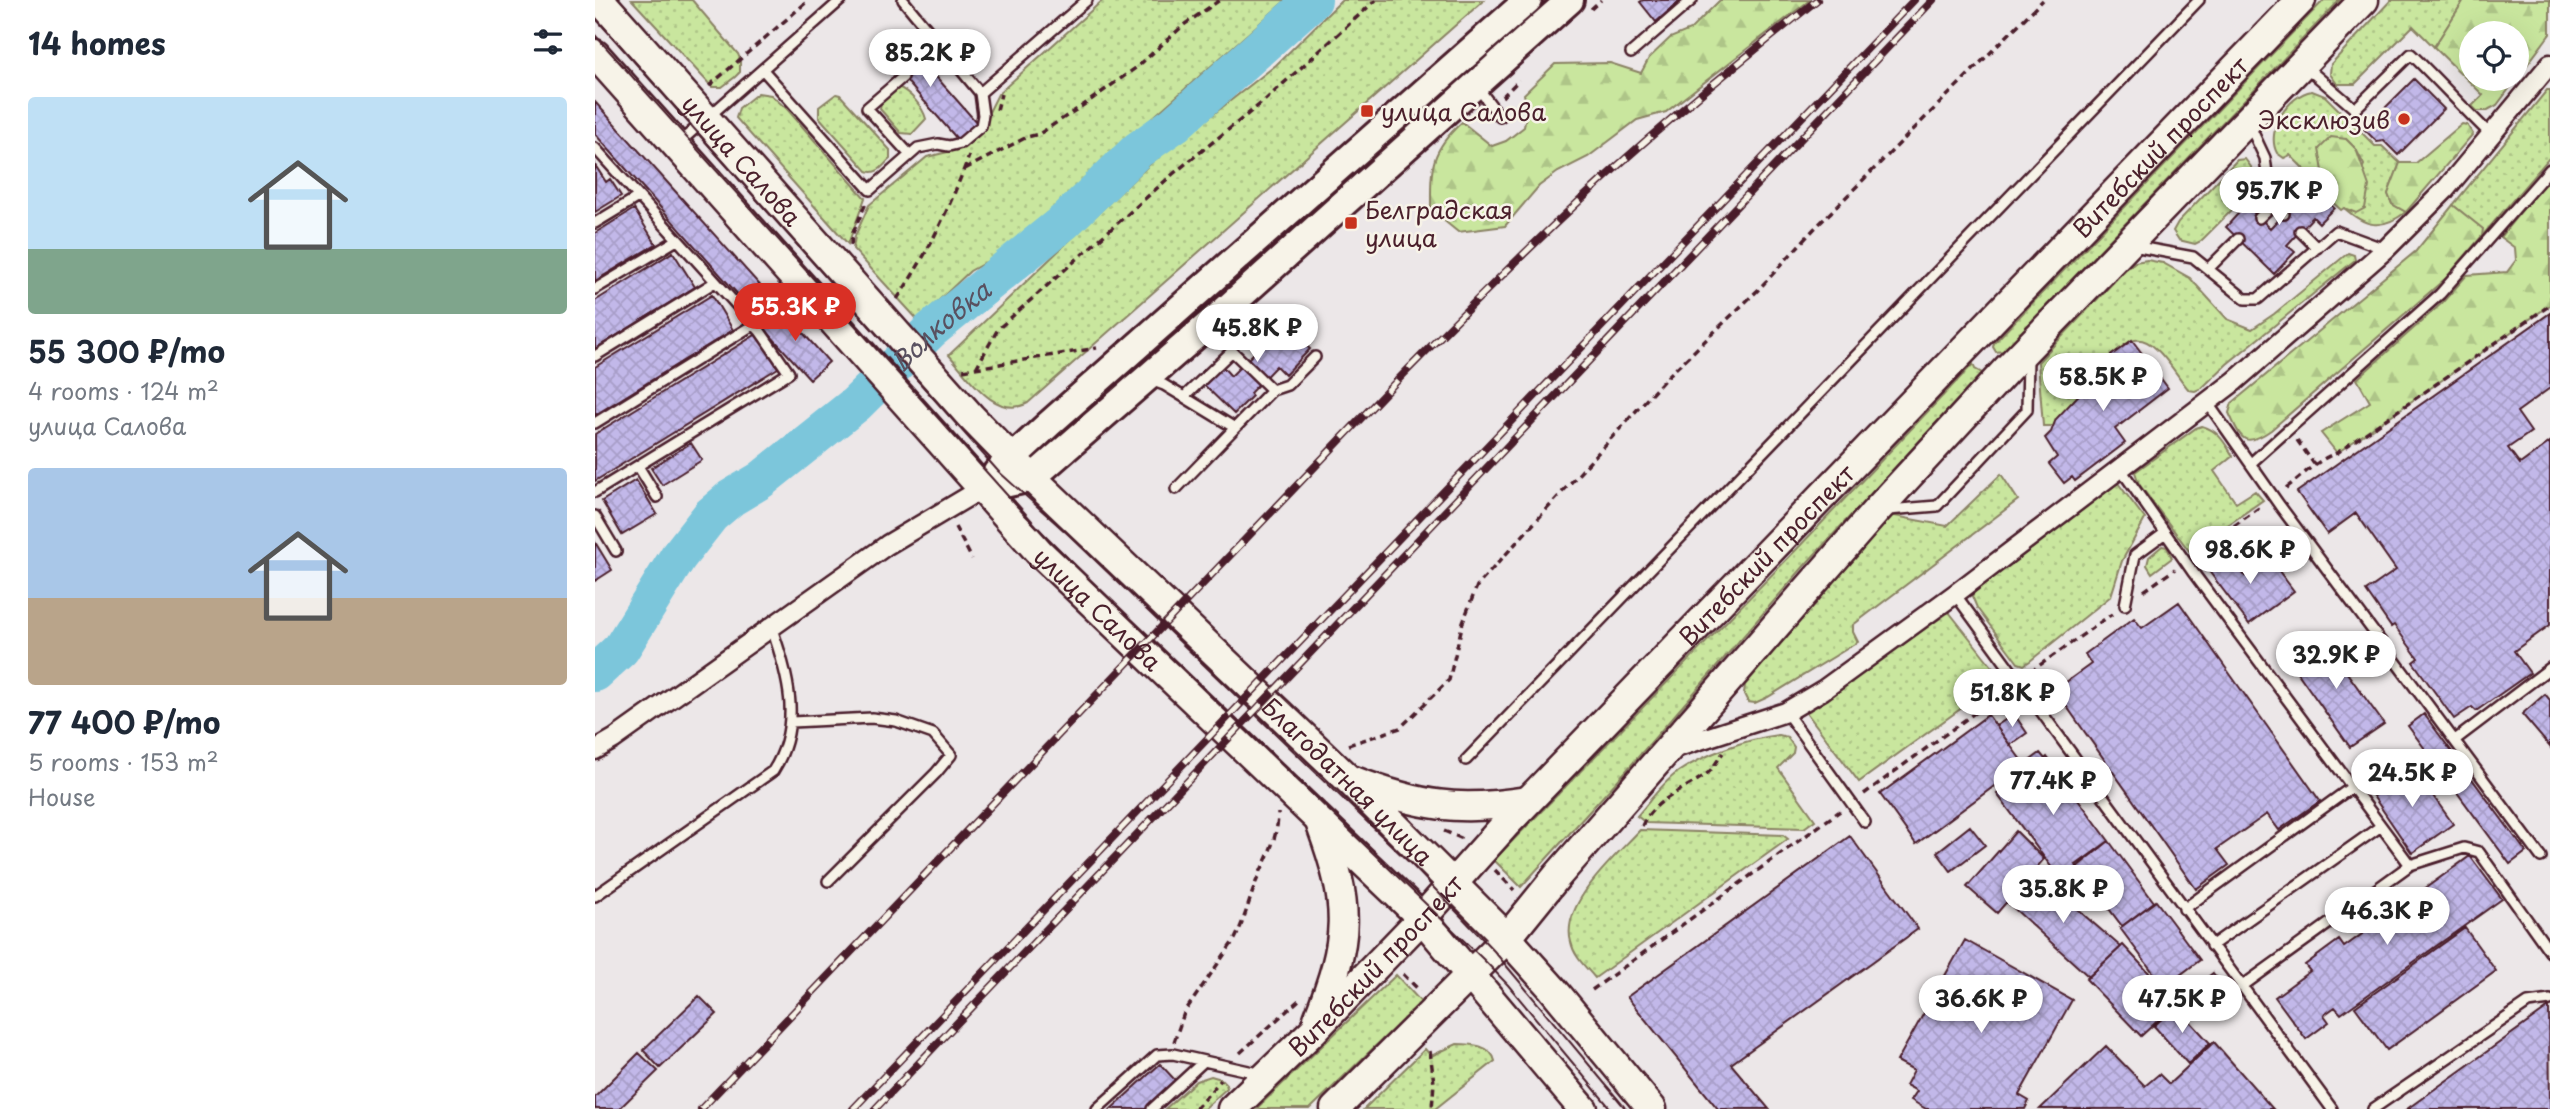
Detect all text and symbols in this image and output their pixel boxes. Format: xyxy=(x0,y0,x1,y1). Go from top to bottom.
text: 14 homes xyxy=(28,20,166,65)
map controls xyxy=(2459,21,2529,91)
button: locate xyxy=(2459,21,2529,91)
icon: filters xyxy=(529,23,567,61)
pin: 85.2K ₽ xyxy=(865,29,995,89)
text: 85.2K ₽ xyxy=(885,34,975,69)
street label: Витебский проспект xyxy=(2063,47,2256,245)
street label: улица Салова xyxy=(674,86,811,234)
place label: улица Салова xyxy=(1381,93,1546,129)
place label: Эксклюзив xyxy=(2258,101,2390,137)
marker: улица Салова xyxy=(1359,103,1375,119)
marker: Эксклюзив xyxy=(2396,111,2412,127)
icon: home xyxy=(235,142,361,268)
pin: 95.7K ₽ xyxy=(2214,168,2344,227)
text: 95.7K ₽ xyxy=(2236,172,2322,207)
place label: Белградская улица xyxy=(1365,191,1513,255)
marker: Белградская улица xyxy=(1343,215,1359,231)
water label: Волковка xyxy=(881,270,999,380)
pin: 55.3K ₽ xyxy=(730,284,860,343)
text: 55.3K ₽ xyxy=(750,288,840,323)
pin: 45.8K ₽ xyxy=(1192,304,1322,364)
text: 45.8K ₽ xyxy=(1212,309,1302,344)
text: 55 300 ₽/mo xyxy=(28,328,225,373)
pin: 58.5K ₽ xyxy=(2038,354,2168,413)
text: 58.5K ₽ xyxy=(2059,358,2147,393)
text: 4 rooms · 124 m² xyxy=(28,373,219,408)
text: улица Салова xyxy=(28,408,186,443)
street label: Витебский проспект xyxy=(1670,455,1862,653)
icon: home xyxy=(235,513,361,639)
pin: 98.6K ₽ xyxy=(2185,526,2315,586)
text: 98.6K ₽ xyxy=(2205,531,2295,566)
street label: улица Салова xyxy=(1026,538,1170,679)
pin: 32.9K ₽ xyxy=(2271,632,2401,691)
text: 32.9K ₽ xyxy=(2292,636,2380,671)
pin: 51.8K ₽ xyxy=(1947,670,2077,729)
text: 51.8K ₽ xyxy=(1969,674,2055,709)
street label: Благодатная улица xyxy=(1254,688,1442,873)
text: 77 400 ₽/mo xyxy=(28,699,220,744)
text: 5 rooms · 153 m² xyxy=(28,744,219,779)
pin: 24.5K ₽ xyxy=(2347,750,2477,809)
text: 24.5K ₽ xyxy=(2367,754,2457,789)
pin: 77.4K ₽ xyxy=(1988,758,2118,817)
text: 77.4K ₽ xyxy=(2010,762,2096,797)
text: House xyxy=(28,779,95,814)
street label: Витебский проспект xyxy=(1279,866,1471,1064)
pin: 35.8K ₽ xyxy=(1998,866,2128,925)
text: 35.8K ₽ xyxy=(2018,870,2108,905)
pin: 46.3K ₽ xyxy=(2322,888,2452,947)
text: 46.3K ₽ xyxy=(2341,892,2433,927)
pin: 36.6K ₽ xyxy=(1916,976,2046,1035)
pin: 47.5K ₽ xyxy=(2117,976,2247,1035)
text: 36.6K ₽ xyxy=(1935,980,2027,1015)
text: 47.5K ₽ xyxy=(2138,980,2226,1015)

